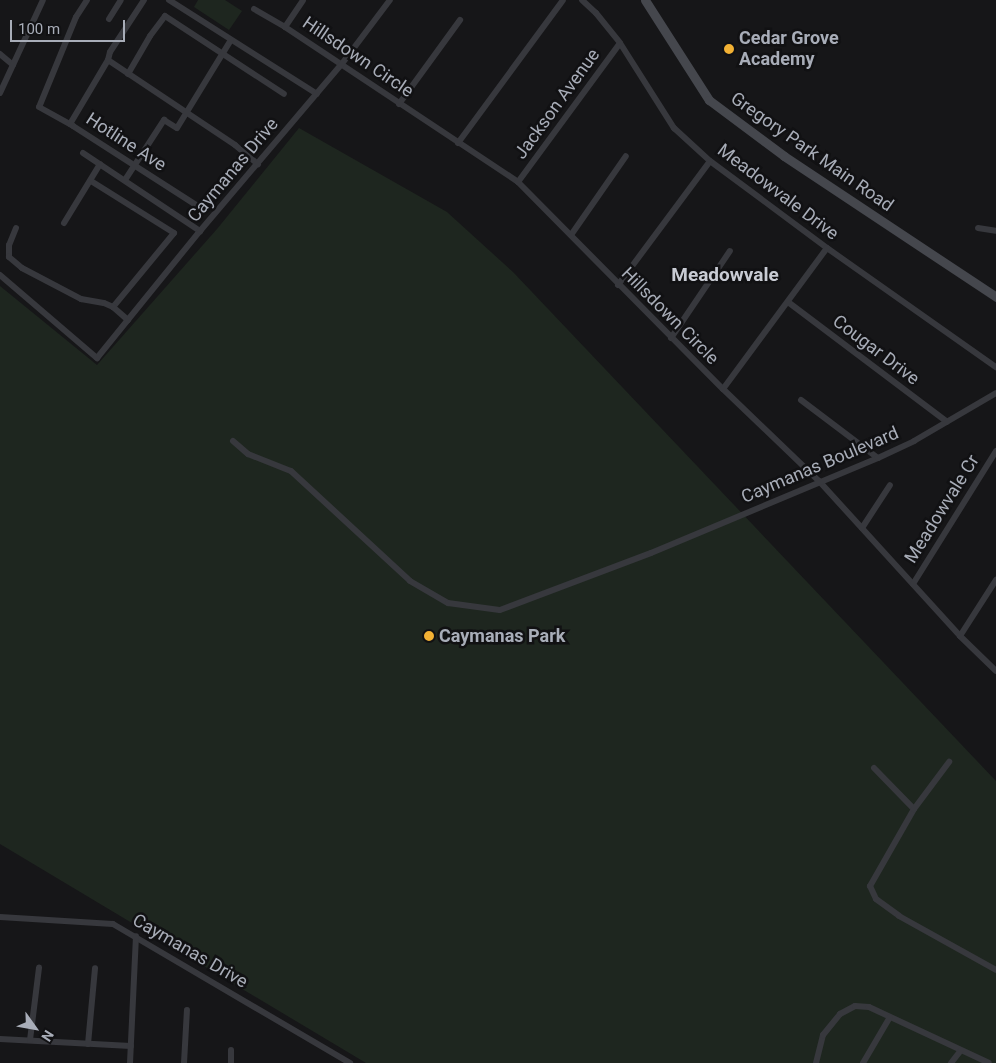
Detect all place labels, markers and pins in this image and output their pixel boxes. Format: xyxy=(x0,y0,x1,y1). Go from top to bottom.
place label: Cedar Grove Academy xyxy=(739,28,839,70)
marker: Cedar Grove Academy xyxy=(723,43,735,55)
place label: Caymanas Park xyxy=(439,625,565,647)
marker: Caymanas Park xyxy=(423,630,435,642)

